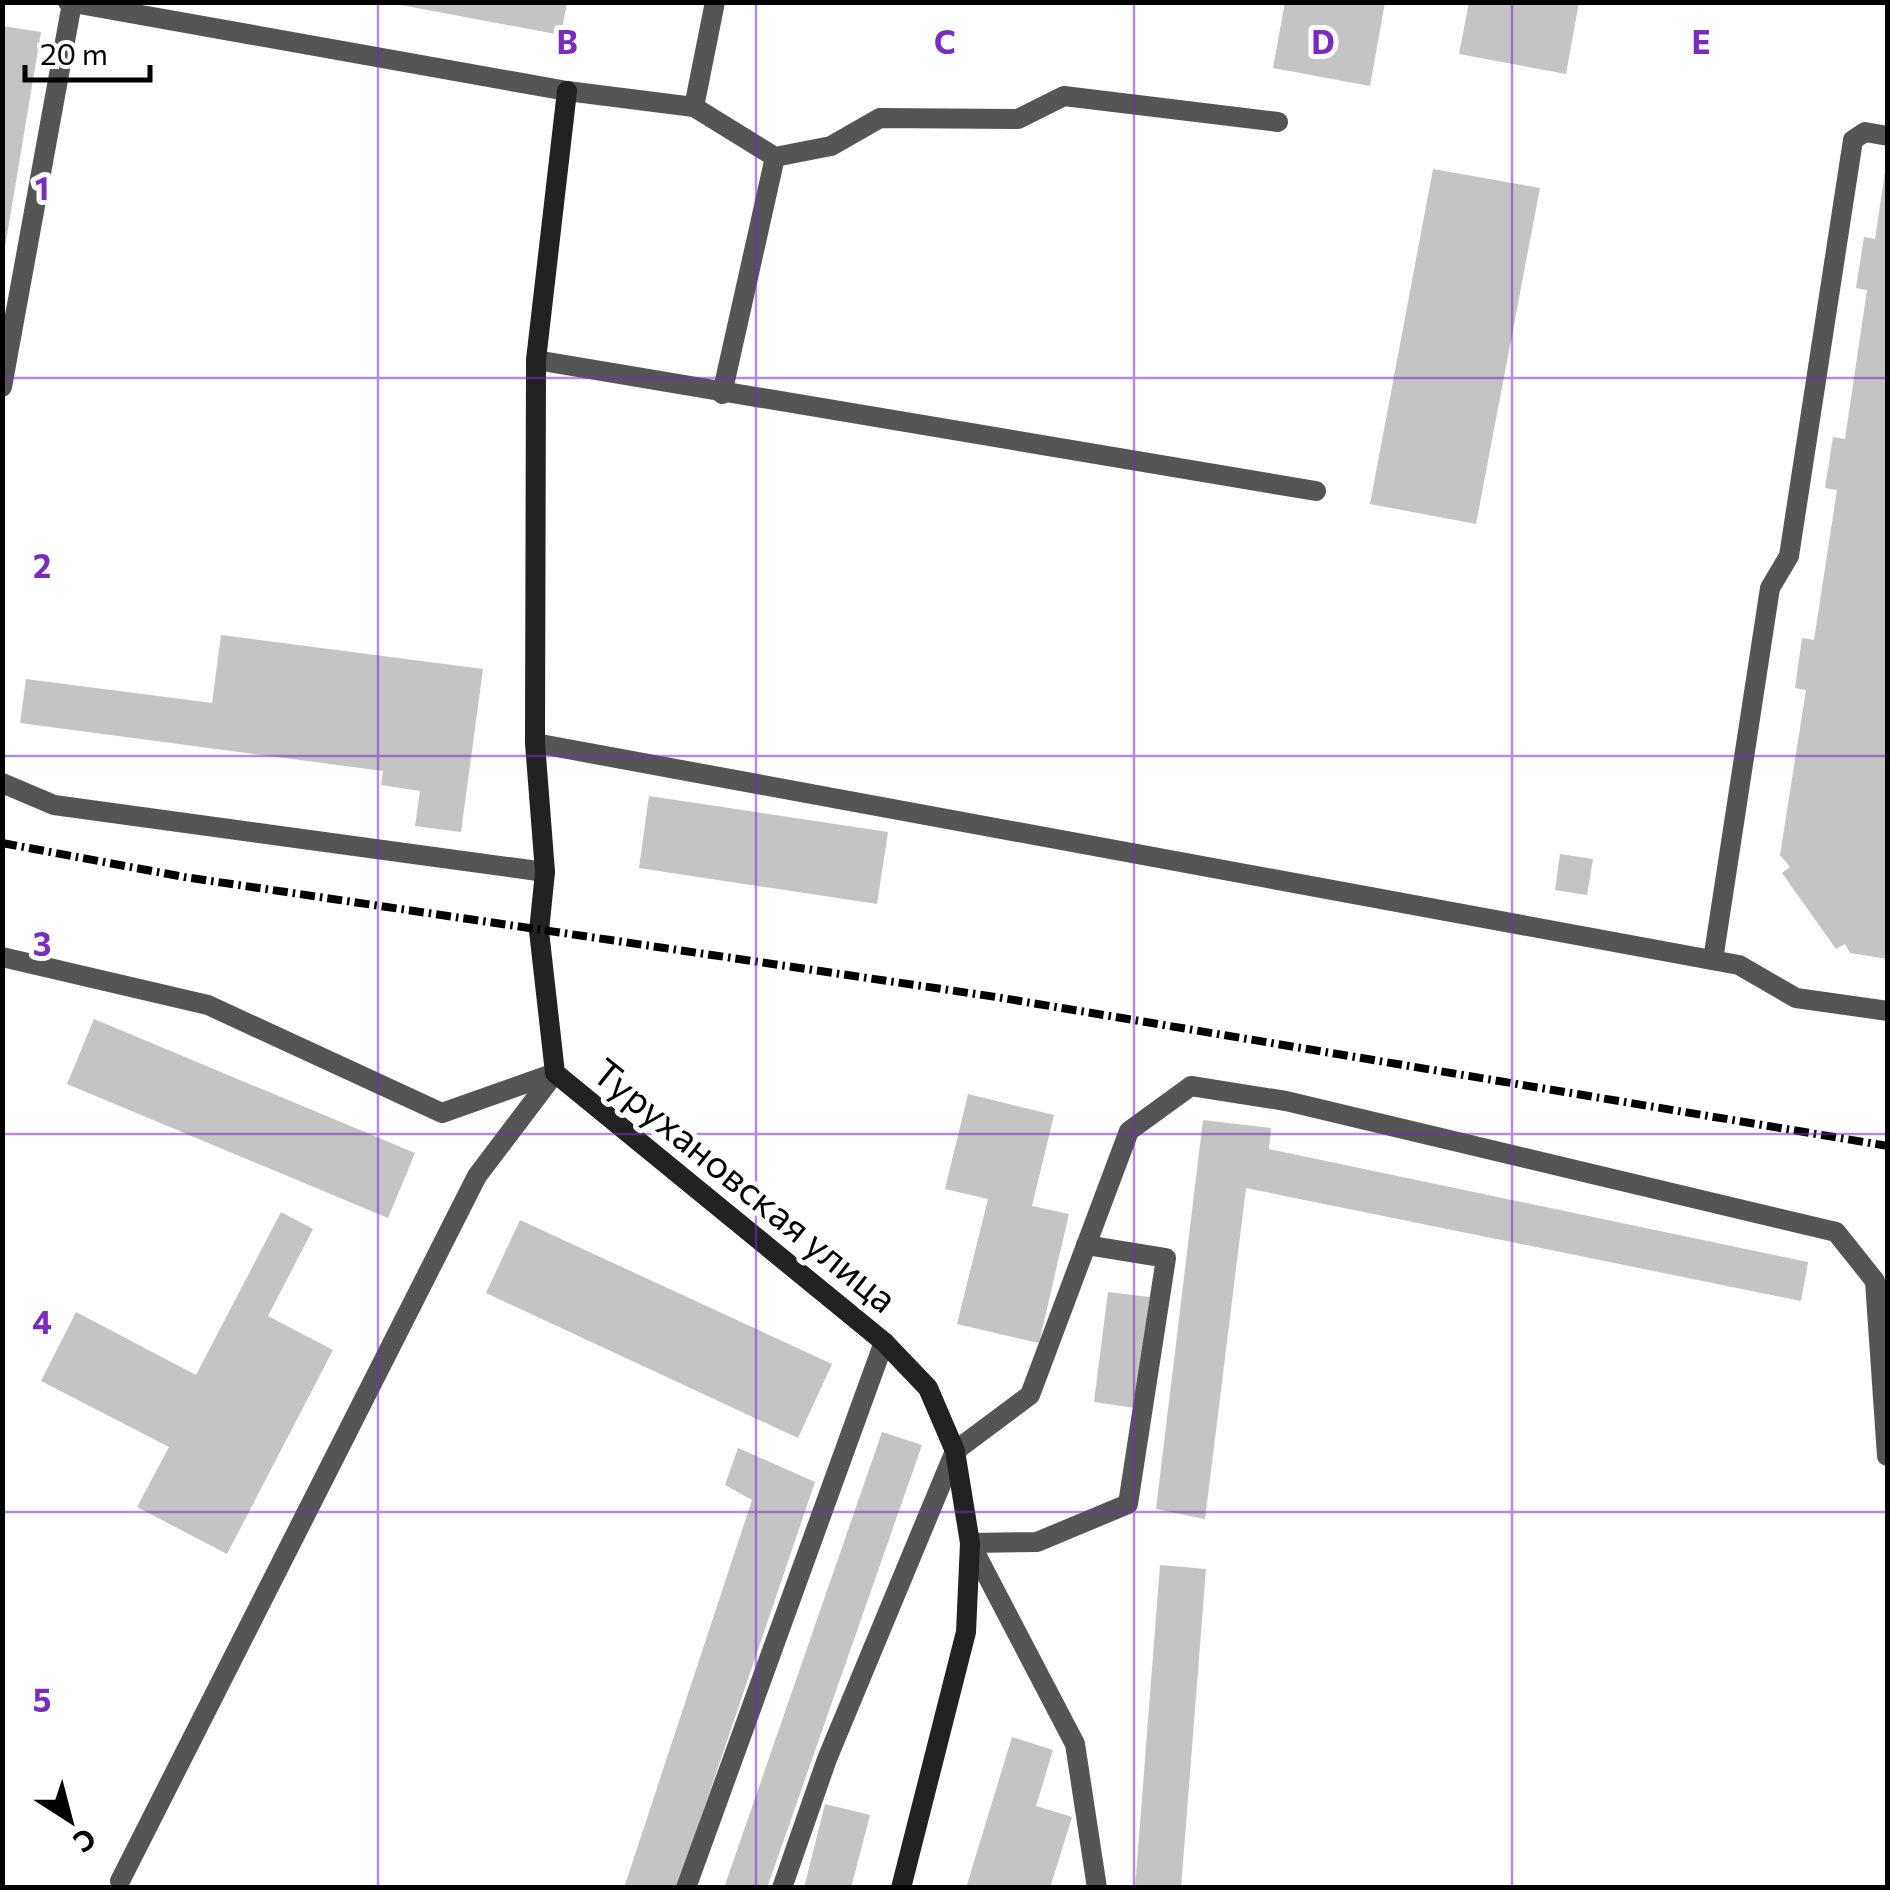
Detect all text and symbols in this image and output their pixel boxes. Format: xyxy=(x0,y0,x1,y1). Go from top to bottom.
scale bar xyxy=(25,20,150,82)
text: B xyxy=(556,21,578,61)
text: C xyxy=(934,21,956,61)
text: D xyxy=(1311,21,1335,61)
text: E xyxy=(1691,21,1711,61)
text: 20 m xyxy=(40,34,108,71)
text: 1 xyxy=(35,167,49,207)
text: 2 xyxy=(33,545,51,585)
text: 3 xyxy=(33,923,51,963)
street label: Турухановская улица xyxy=(585,1047,907,1321)
text: 4 xyxy=(32,1301,52,1341)
text: 5 xyxy=(33,1679,51,1719)
north arrow xyxy=(20,1770,120,1870)
text: С xyxy=(68,1822,103,1860)

